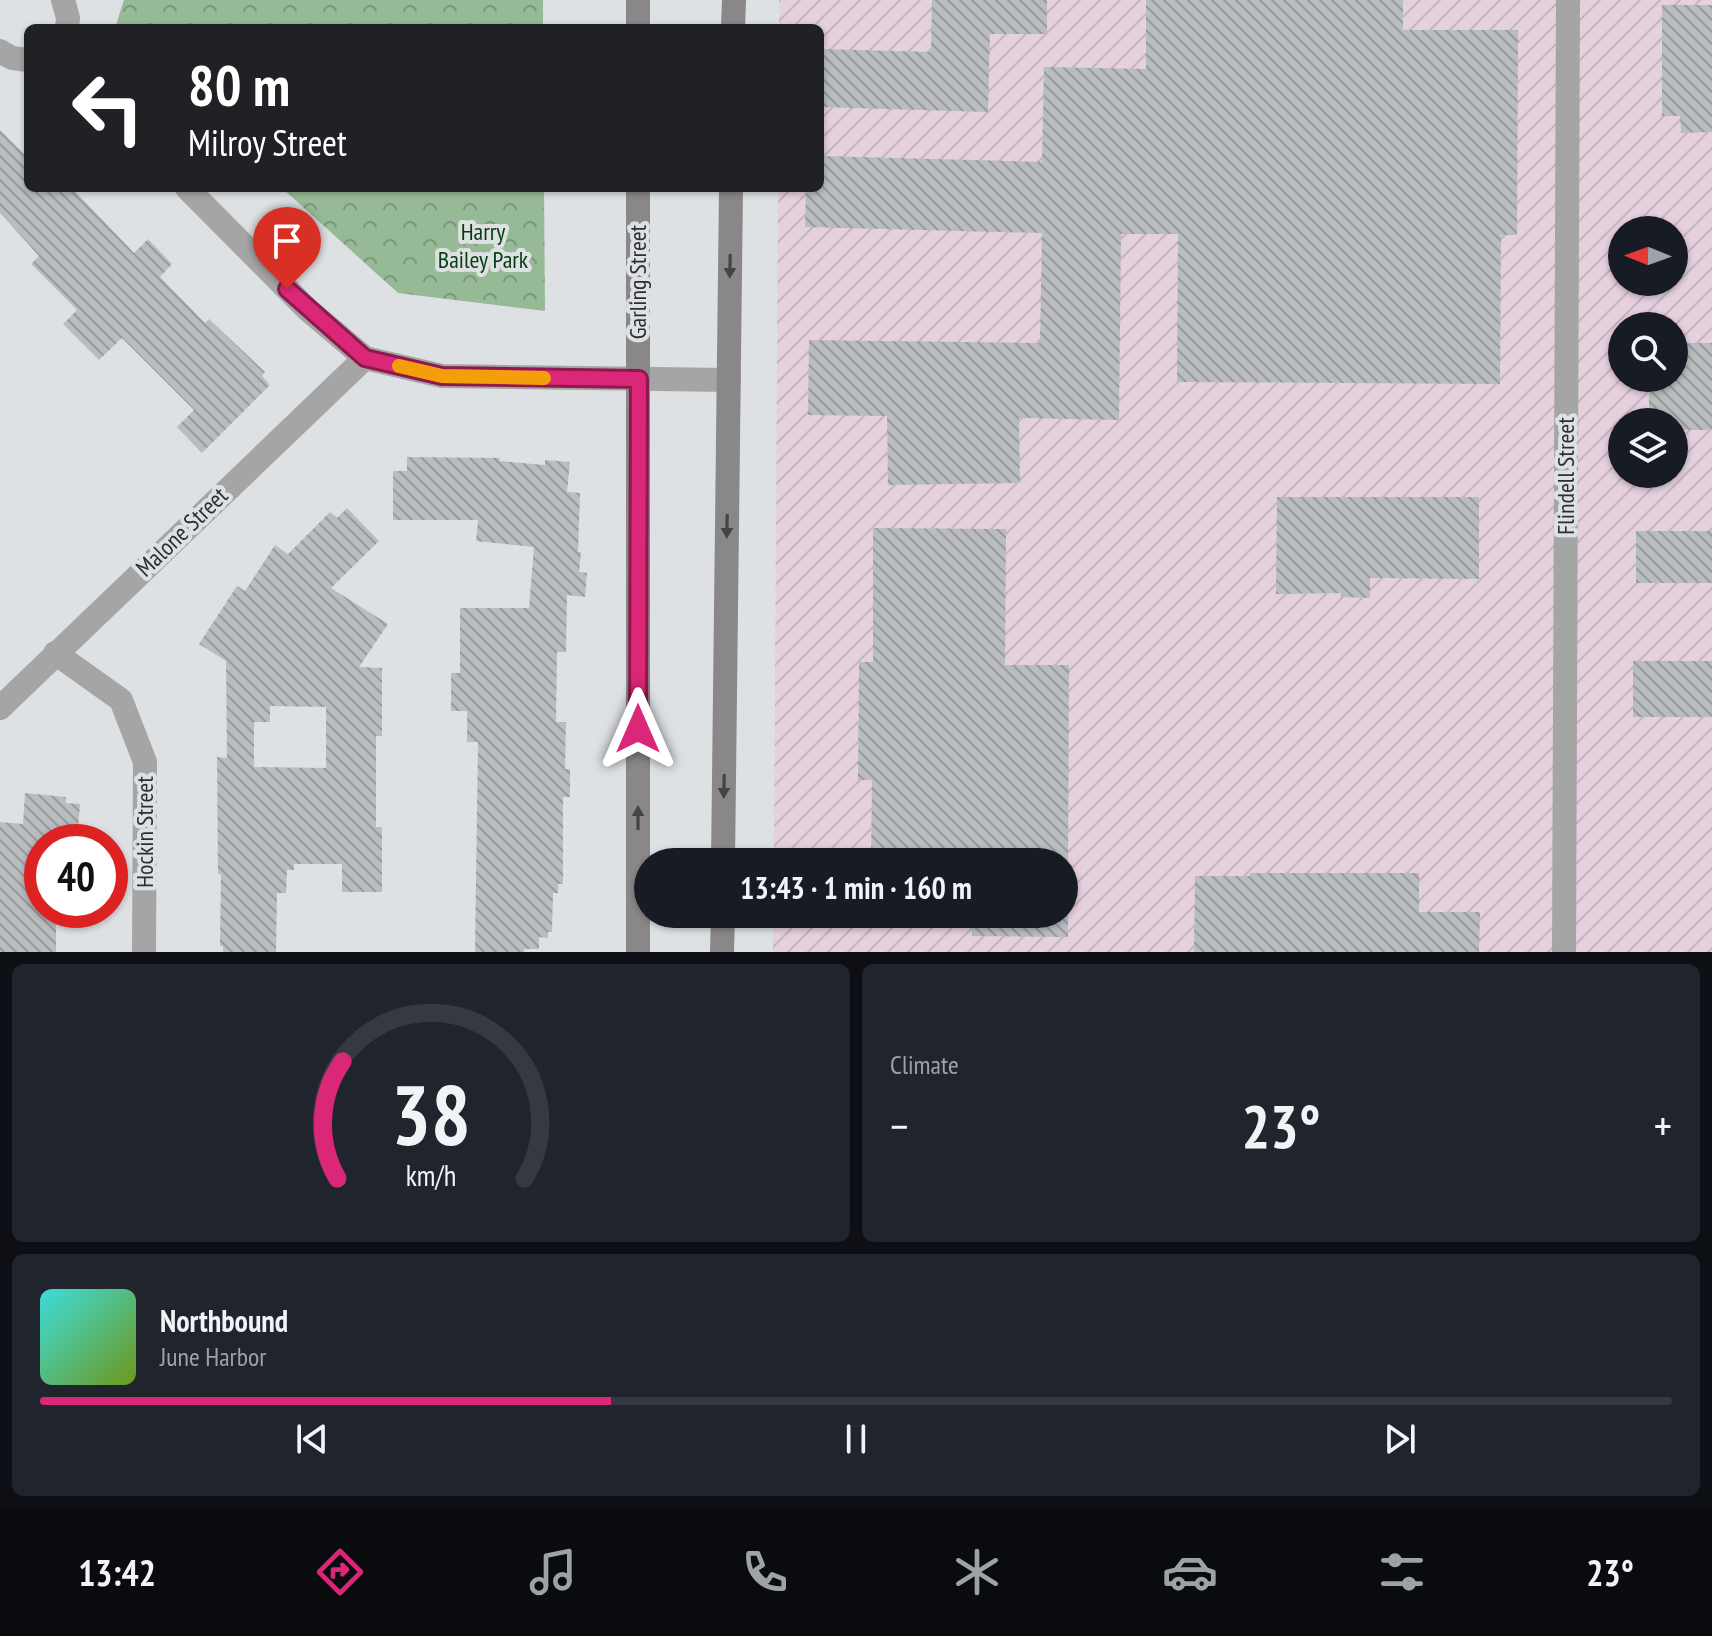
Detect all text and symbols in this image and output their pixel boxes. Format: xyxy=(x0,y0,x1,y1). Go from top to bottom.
text: 80 m xyxy=(188,49,290,121)
icon: left xyxy=(56,56,160,160)
text: Milroy Street xyxy=(188,119,347,166)
pin xyxy=(253,207,321,289)
park label: Harry Bailey Park xyxy=(438,216,529,275)
north arrow xyxy=(1608,216,1688,296)
map controls xyxy=(1608,216,1688,488)
icon: arrive xyxy=(265,219,309,263)
street label: Garling Street xyxy=(622,224,653,339)
one-way arrow xyxy=(724,254,736,279)
button: search xyxy=(1608,312,1688,392)
button: layers xyxy=(1608,408,1688,488)
street label: Flindell Street xyxy=(1550,417,1581,535)
street label: Malone Street xyxy=(129,480,234,583)
one-way arrow xyxy=(721,514,733,539)
position arrow xyxy=(596,687,680,771)
one-way arrow xyxy=(718,774,730,799)
street label: Hockin Street xyxy=(129,776,160,888)
one-way arrow xyxy=(632,805,644,830)
speed limit sign: 40 xyxy=(24,824,128,928)
text: 13:43 · 1 min · 160 m xyxy=(740,868,972,907)
text: Climate xyxy=(890,1048,959,1081)
text: 38 xyxy=(391,1060,471,1168)
text: 23° xyxy=(1241,1087,1321,1165)
text: − xyxy=(890,1097,908,1154)
text: + xyxy=(1654,1097,1672,1154)
text: km/h xyxy=(406,1157,456,1194)
text: Northbound xyxy=(160,1301,288,1340)
text: June Harbor xyxy=(160,1340,266,1373)
icon: previous xyxy=(290,1417,334,1461)
icon: pause xyxy=(834,1417,878,1461)
icon: next xyxy=(1378,1417,1422,1461)
icon: directions xyxy=(312,1544,368,1600)
icon: music xyxy=(525,1544,581,1600)
icon: phone xyxy=(737,1544,793,1600)
icon: climate xyxy=(949,1544,1005,1600)
icon: car xyxy=(1162,1544,1218,1600)
icon: filters xyxy=(1374,1544,1430,1600)
text: 13:42 xyxy=(78,1549,156,1596)
text: 23° xyxy=(1586,1549,1634,1596)

